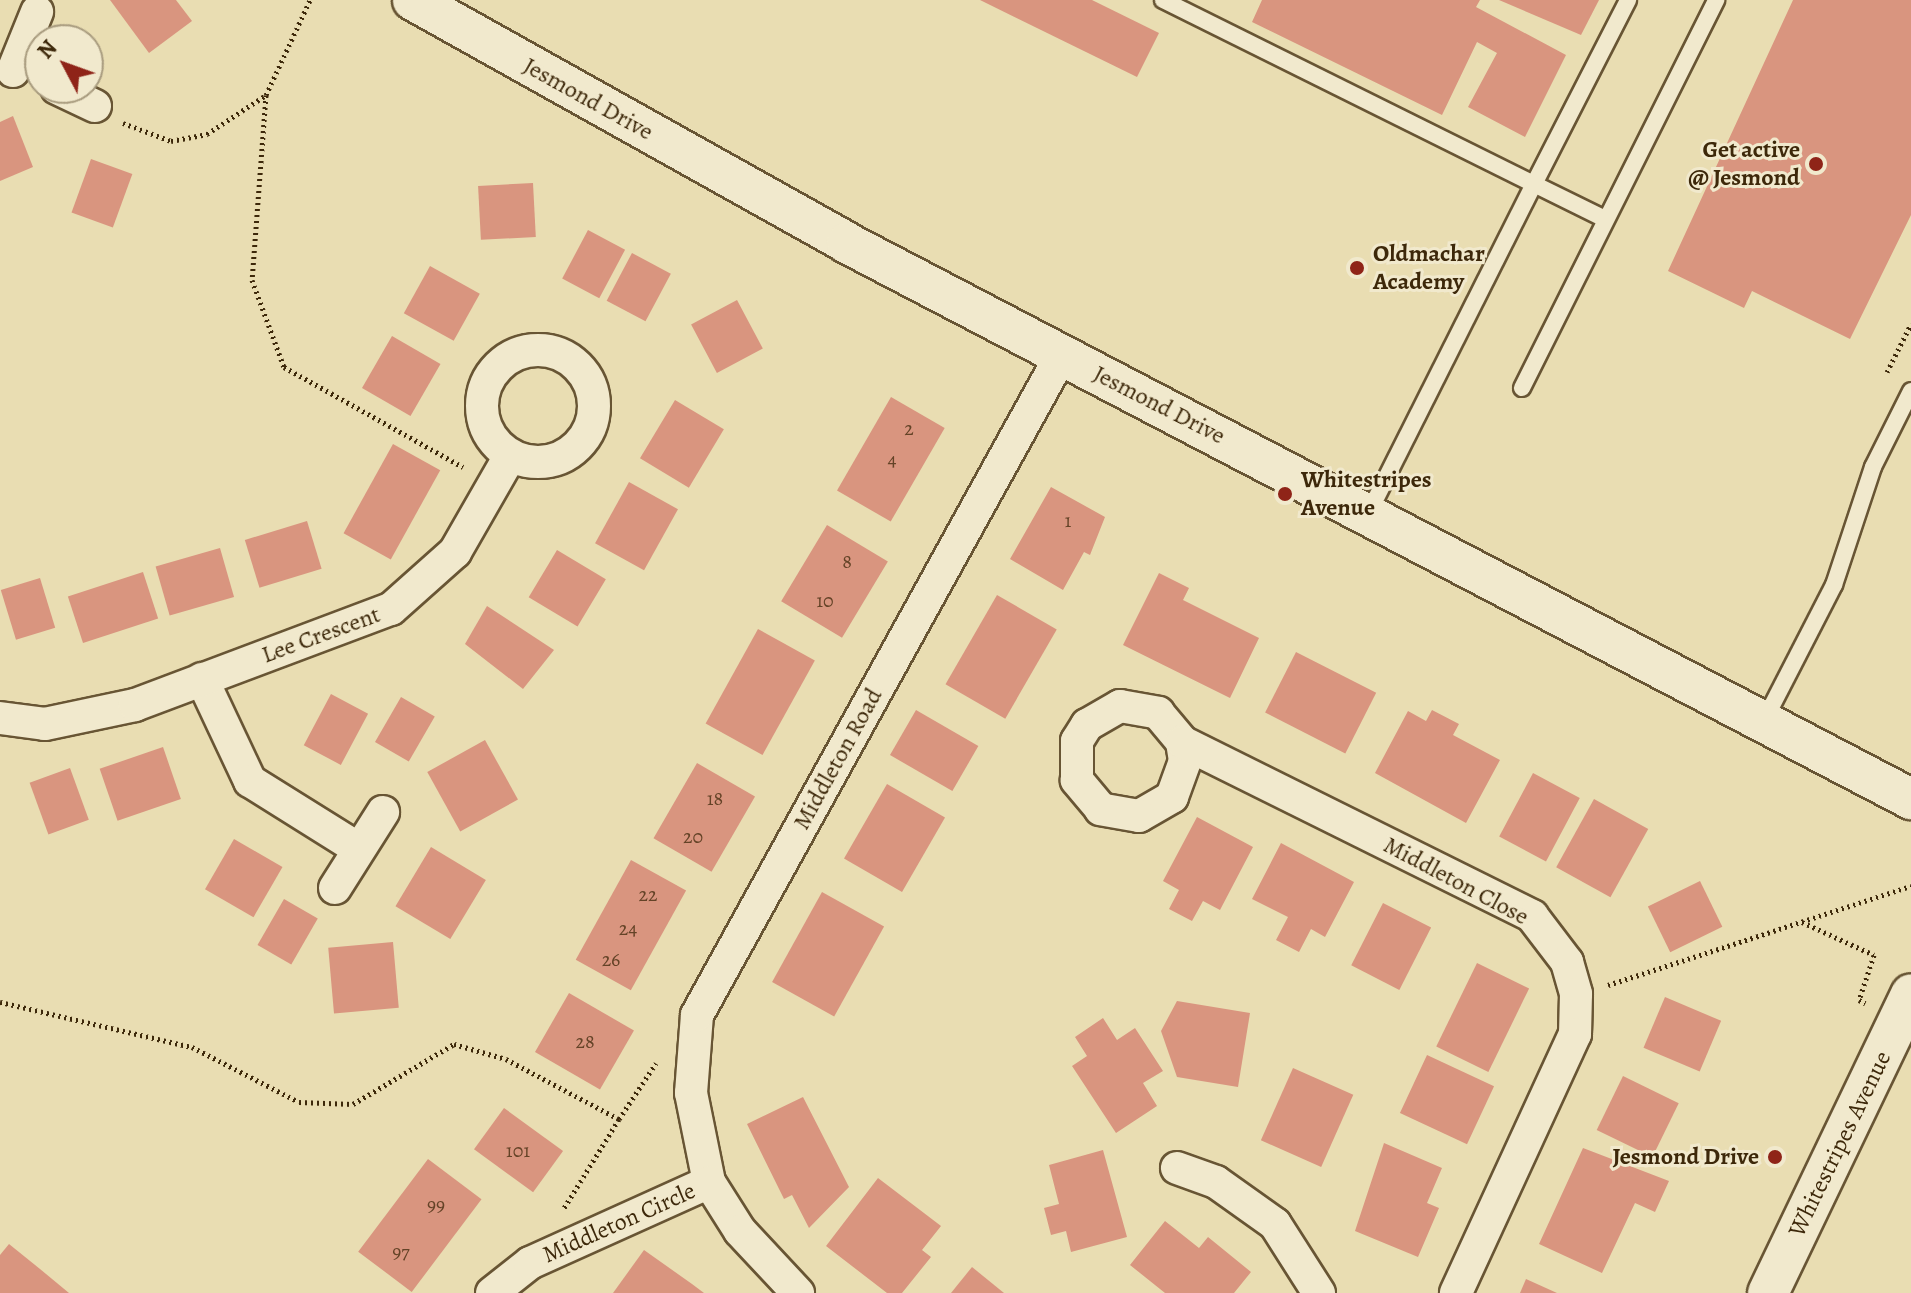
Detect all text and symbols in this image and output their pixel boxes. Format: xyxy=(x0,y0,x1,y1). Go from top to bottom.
north arrow xyxy=(24,24,104,104)
text: N xyxy=(31,34,64,65)
street label: Jesmond Drive xyxy=(518,52,658,146)
place label: Get active @ Jesmond xyxy=(1688,136,1800,192)
marker: Get active @ Jesmond xyxy=(1807,155,1825,173)
place label: Oldmachar Academy xyxy=(1373,240,1485,296)
marker: Oldmachar Academy xyxy=(1348,259,1366,277)
street label: Jesmond Drive xyxy=(1088,360,1230,450)
house number: 2 xyxy=(904,416,914,440)
house number: 4 xyxy=(887,447,897,471)
place label: Whitestripes Avenue xyxy=(1301,466,1432,522)
marker: Whitestripes Avenue xyxy=(1276,485,1294,503)
house number: 1 xyxy=(1065,508,1071,532)
house number: 8 xyxy=(842,549,852,573)
house number: 10 xyxy=(816,588,834,612)
street label: Lee Crescent xyxy=(258,600,384,670)
street label: Middleton Road xyxy=(787,683,889,835)
house number: 18 xyxy=(707,786,723,810)
house number: 20 xyxy=(683,824,703,848)
street label: Middleton Close xyxy=(1378,831,1534,931)
house number: 22 xyxy=(639,882,657,906)
house number: 24 xyxy=(619,916,637,940)
house number: 26 xyxy=(602,947,620,971)
house number: 28 xyxy=(575,1029,595,1053)
street label: Whitestripes Avenue xyxy=(1783,1046,1897,1242)
house number: 101 xyxy=(506,1138,530,1162)
place label: Jesmond Drive xyxy=(1612,1143,1759,1171)
marker: Jesmond Drive xyxy=(1766,1148,1784,1166)
street label: Middleton Circle xyxy=(538,1176,700,1270)
house number: 99 xyxy=(427,1192,445,1216)
house number: 97 xyxy=(392,1239,410,1263)

